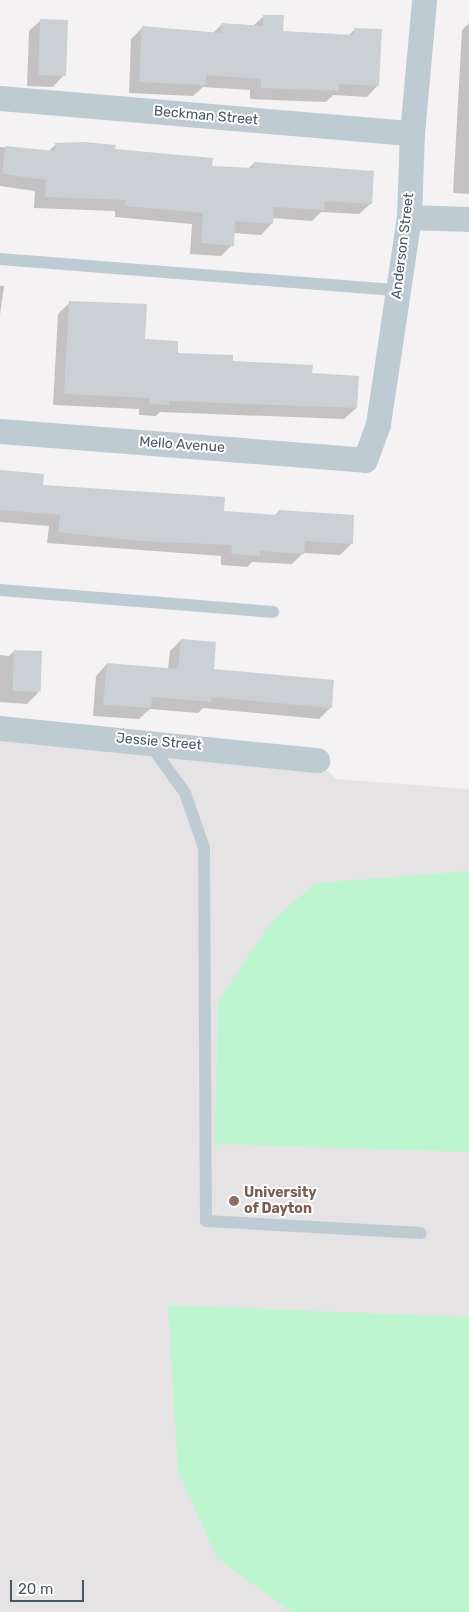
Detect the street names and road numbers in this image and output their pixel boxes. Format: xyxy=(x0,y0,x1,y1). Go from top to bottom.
street label: Beckman Street xyxy=(153,103,259,129)
street label: Anderson Street xyxy=(388,192,418,300)
street label: Mello Avenue xyxy=(138,434,226,456)
street label: Jessie Street xyxy=(115,730,203,754)

